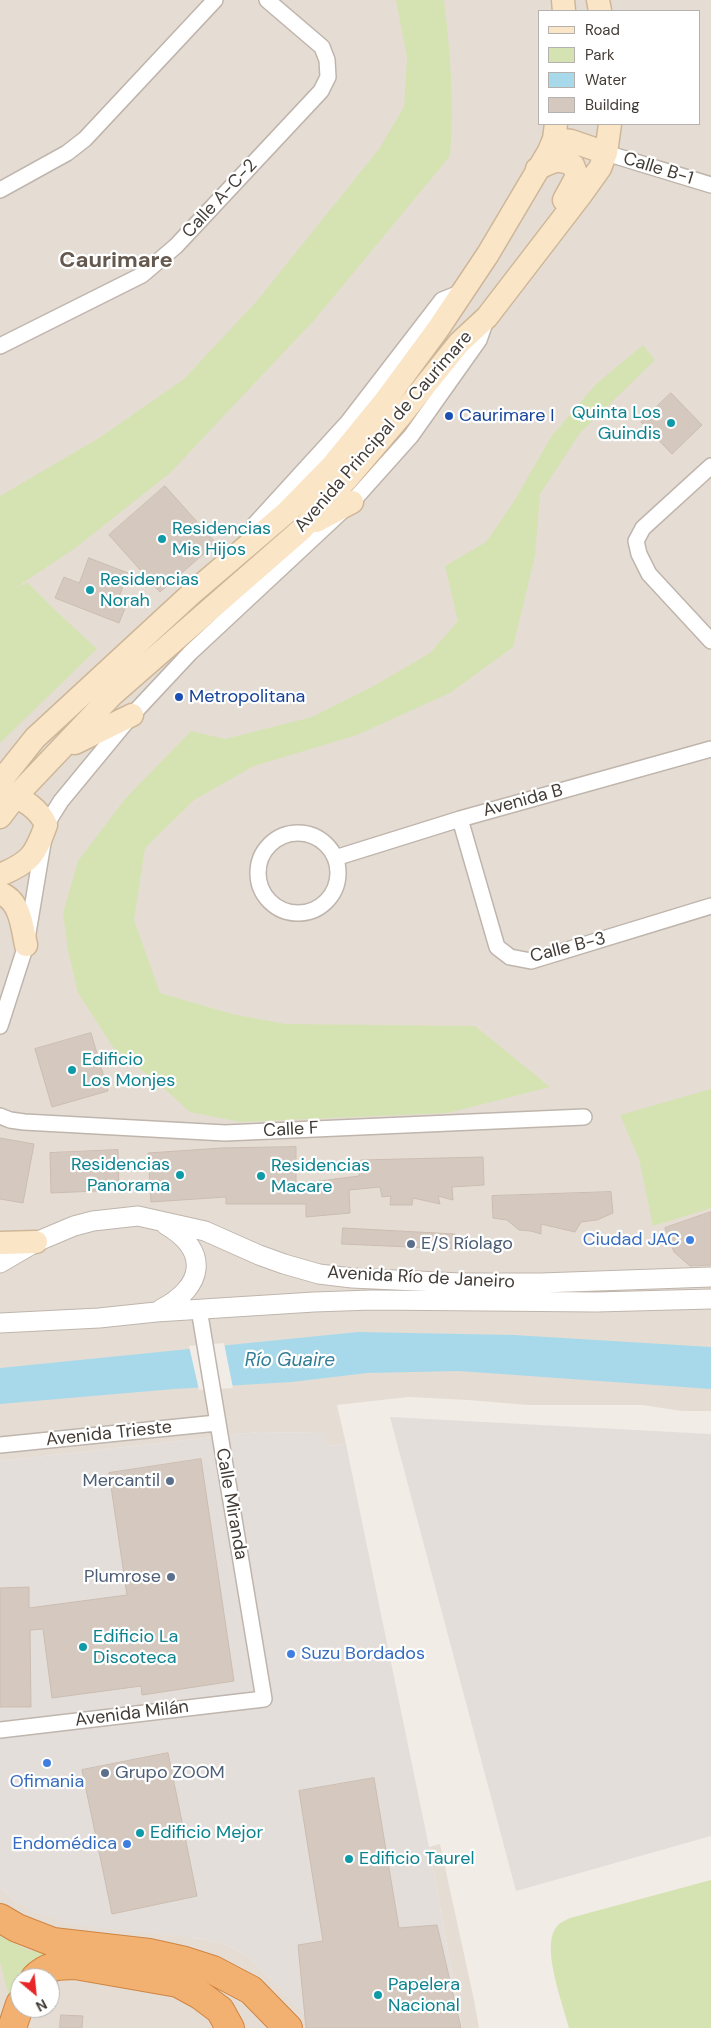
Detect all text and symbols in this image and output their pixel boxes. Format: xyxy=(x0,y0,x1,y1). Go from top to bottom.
legend xyxy=(538,10,701,125)
text: Road xyxy=(585,20,620,40)
text: Park xyxy=(585,45,615,65)
text: Water xyxy=(585,70,626,90)
text: Building xyxy=(585,95,640,115)
street label: Calle B-1 xyxy=(620,148,696,190)
street label: Calle A-C-2 xyxy=(178,155,262,243)
district label: Caurimare xyxy=(59,248,173,274)
street label: Avenida Principal de Caurimare xyxy=(291,327,477,537)
place label: Quinta Los Guindis xyxy=(572,402,661,444)
place label: Caurimare I xyxy=(459,405,554,427)
marker: Caurimare I xyxy=(443,410,455,422)
marker: Quinta Los Guindis xyxy=(665,417,677,429)
place label: Residencias Mis Hijos xyxy=(172,518,271,560)
marker: Residencias Mis Hijos xyxy=(156,533,168,545)
place label: Residencias Norah xyxy=(100,569,199,612)
marker: Residencias Norah xyxy=(84,584,96,596)
place label: Metropolitana xyxy=(189,686,305,708)
marker: Metropolitana xyxy=(173,691,185,703)
street label: Avenida B xyxy=(481,780,565,822)
street label: Calle B-3 xyxy=(528,928,608,968)
place label: Edificio Los Monjes xyxy=(82,1049,175,1092)
marker: Edificio Los Monjes xyxy=(66,1064,78,1076)
street label: Calle F xyxy=(263,1118,319,1142)
place label: Residencias Panorama xyxy=(71,1154,170,1196)
place label: Residencias Macare xyxy=(271,1155,370,1198)
marker: Residencias Panorama xyxy=(174,1169,186,1181)
marker: Residencias Macare xyxy=(255,1170,267,1182)
place label: Ciudad JAC xyxy=(583,1229,680,1251)
place label: E/S Ríolago xyxy=(421,1233,513,1255)
marker: Ciudad JAC xyxy=(684,1234,696,1246)
marker: E/S Ríolago xyxy=(405,1238,417,1250)
street label: Avenida Río de Janeiro xyxy=(327,1262,515,1294)
water label: Río Guaire xyxy=(245,1350,335,1372)
street label: Avenida Trieste xyxy=(45,1417,173,1451)
street label: Calle Miranda xyxy=(211,1446,251,1562)
place label: Mercantil xyxy=(83,1470,160,1492)
marker: Mercantil xyxy=(164,1475,176,1487)
place label: Plumrose xyxy=(84,1566,161,1588)
marker: Plumrose xyxy=(165,1571,177,1583)
place label: Edificio La Discoteca xyxy=(93,1626,178,1668)
marker: Edificio La Discoteca xyxy=(77,1641,89,1653)
place label: Suzu Bordados xyxy=(301,1643,425,1665)
marker: Suzu Bordados xyxy=(285,1648,297,1660)
street label: Avenida Milán xyxy=(74,1696,190,1732)
marker: Ofimania xyxy=(41,1757,53,1769)
place label: Grupo ZOOM xyxy=(115,1762,225,1784)
marker: Grupo ZOOM xyxy=(99,1767,111,1779)
place label: Ofimania xyxy=(10,1771,84,1793)
place label: Edificio Mejor xyxy=(150,1822,263,1844)
marker: Edificio Mejor xyxy=(134,1827,146,1839)
place label: Endomédica xyxy=(13,1833,117,1855)
marker: Endomédica xyxy=(121,1838,133,1850)
place label: Edificio Taurel xyxy=(359,1848,474,1870)
marker: Edificio Taurel xyxy=(343,1853,355,1865)
north arrow xyxy=(10,1968,60,2018)
place label: Papelera Nacional xyxy=(388,1974,460,2016)
marker: Papelera Nacional xyxy=(372,1989,384,2001)
text: N xyxy=(33,1995,50,2016)

